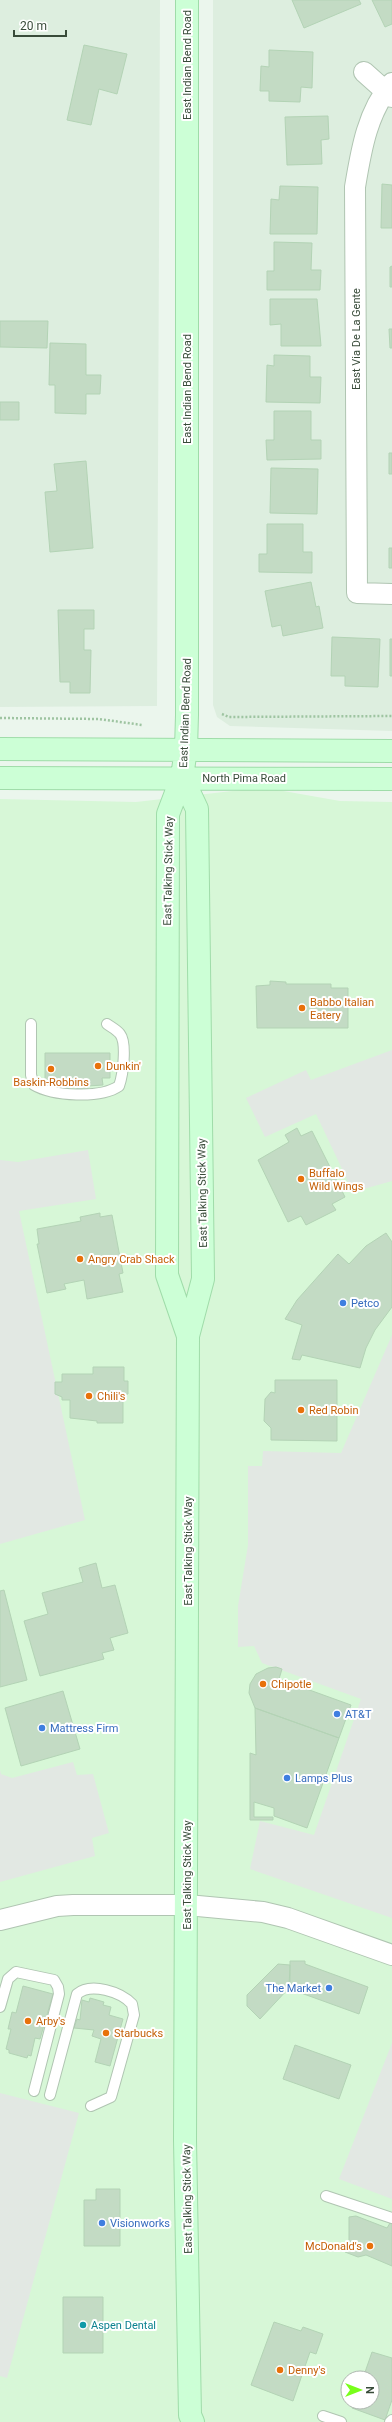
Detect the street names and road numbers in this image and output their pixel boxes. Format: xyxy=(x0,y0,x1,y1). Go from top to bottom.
street label: East Indian Bend Road xyxy=(181,10,194,120)
street label: East Via De La Gente xyxy=(350,288,363,390)
street label: East Indian Bend Road xyxy=(181,334,194,444)
street label: East Indian Bend Road xyxy=(177,658,194,768)
street label: North Pima Road xyxy=(202,772,286,785)
street label: East Talking Stick Way xyxy=(161,815,176,926)
street label: East Talking Stick Way xyxy=(195,1137,210,1248)
street label: East Talking Stick Way xyxy=(182,1495,195,1606)
street label: East Talking Stick Way xyxy=(181,1819,194,1930)
street label: East Talking Stick Way xyxy=(180,2143,195,2254)

